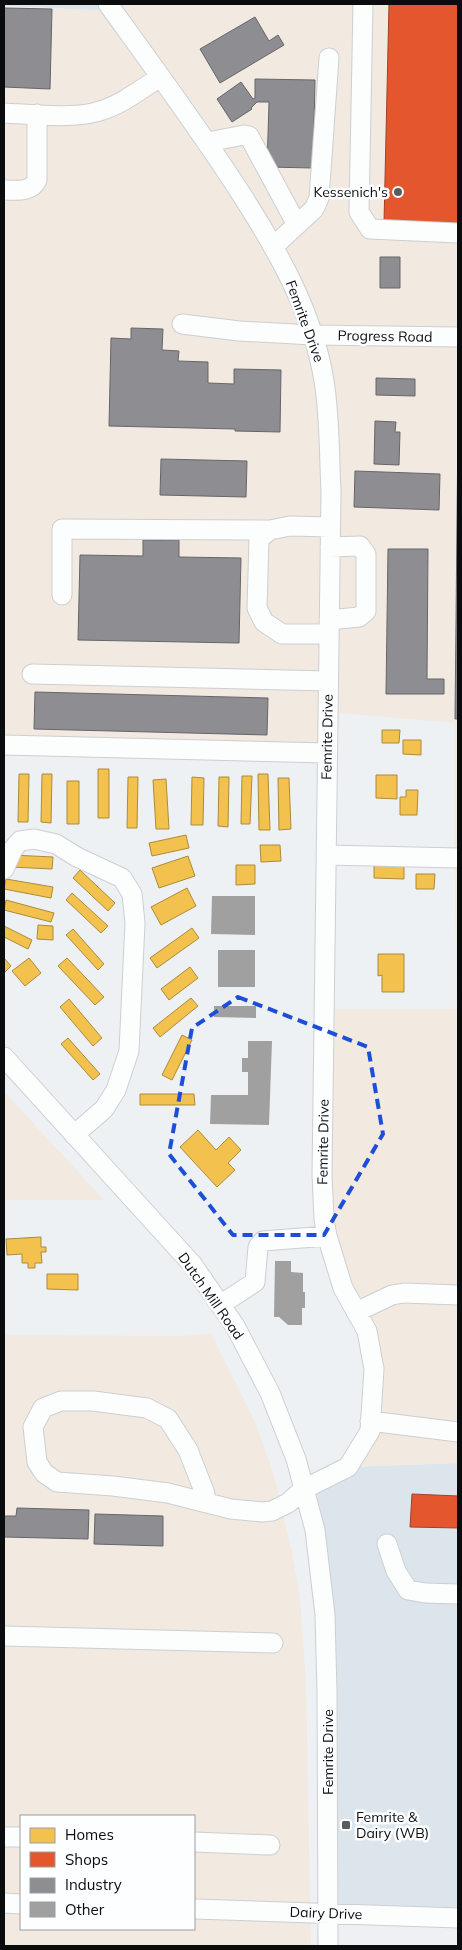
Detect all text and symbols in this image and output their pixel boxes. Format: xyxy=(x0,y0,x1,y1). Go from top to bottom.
place label: Kessenich's xyxy=(313,183,388,201)
marker: Kessenich's xyxy=(392,186,404,198)
street label: Femrite Drive xyxy=(282,278,328,364)
street label: Progress Road xyxy=(337,326,433,346)
street label: Femrite Drive xyxy=(317,694,337,780)
street label: Femrite Drive xyxy=(313,1099,333,1185)
street label: Dutch Mill Road xyxy=(174,1249,248,1343)
street label: Femrite Drive xyxy=(319,1709,337,1795)
place label: Femrite & Dairy (WB) xyxy=(356,1808,429,1842)
legend xyxy=(20,1815,195,1930)
marker: Femrite & Dairy (WB) xyxy=(340,1819,352,1831)
text: Homes xyxy=(65,1825,114,1844)
text: Shops xyxy=(65,1850,108,1869)
text: Industry xyxy=(65,1875,122,1894)
text: Other xyxy=(65,1900,105,1919)
street label: Dairy Drive xyxy=(289,1903,363,1923)

